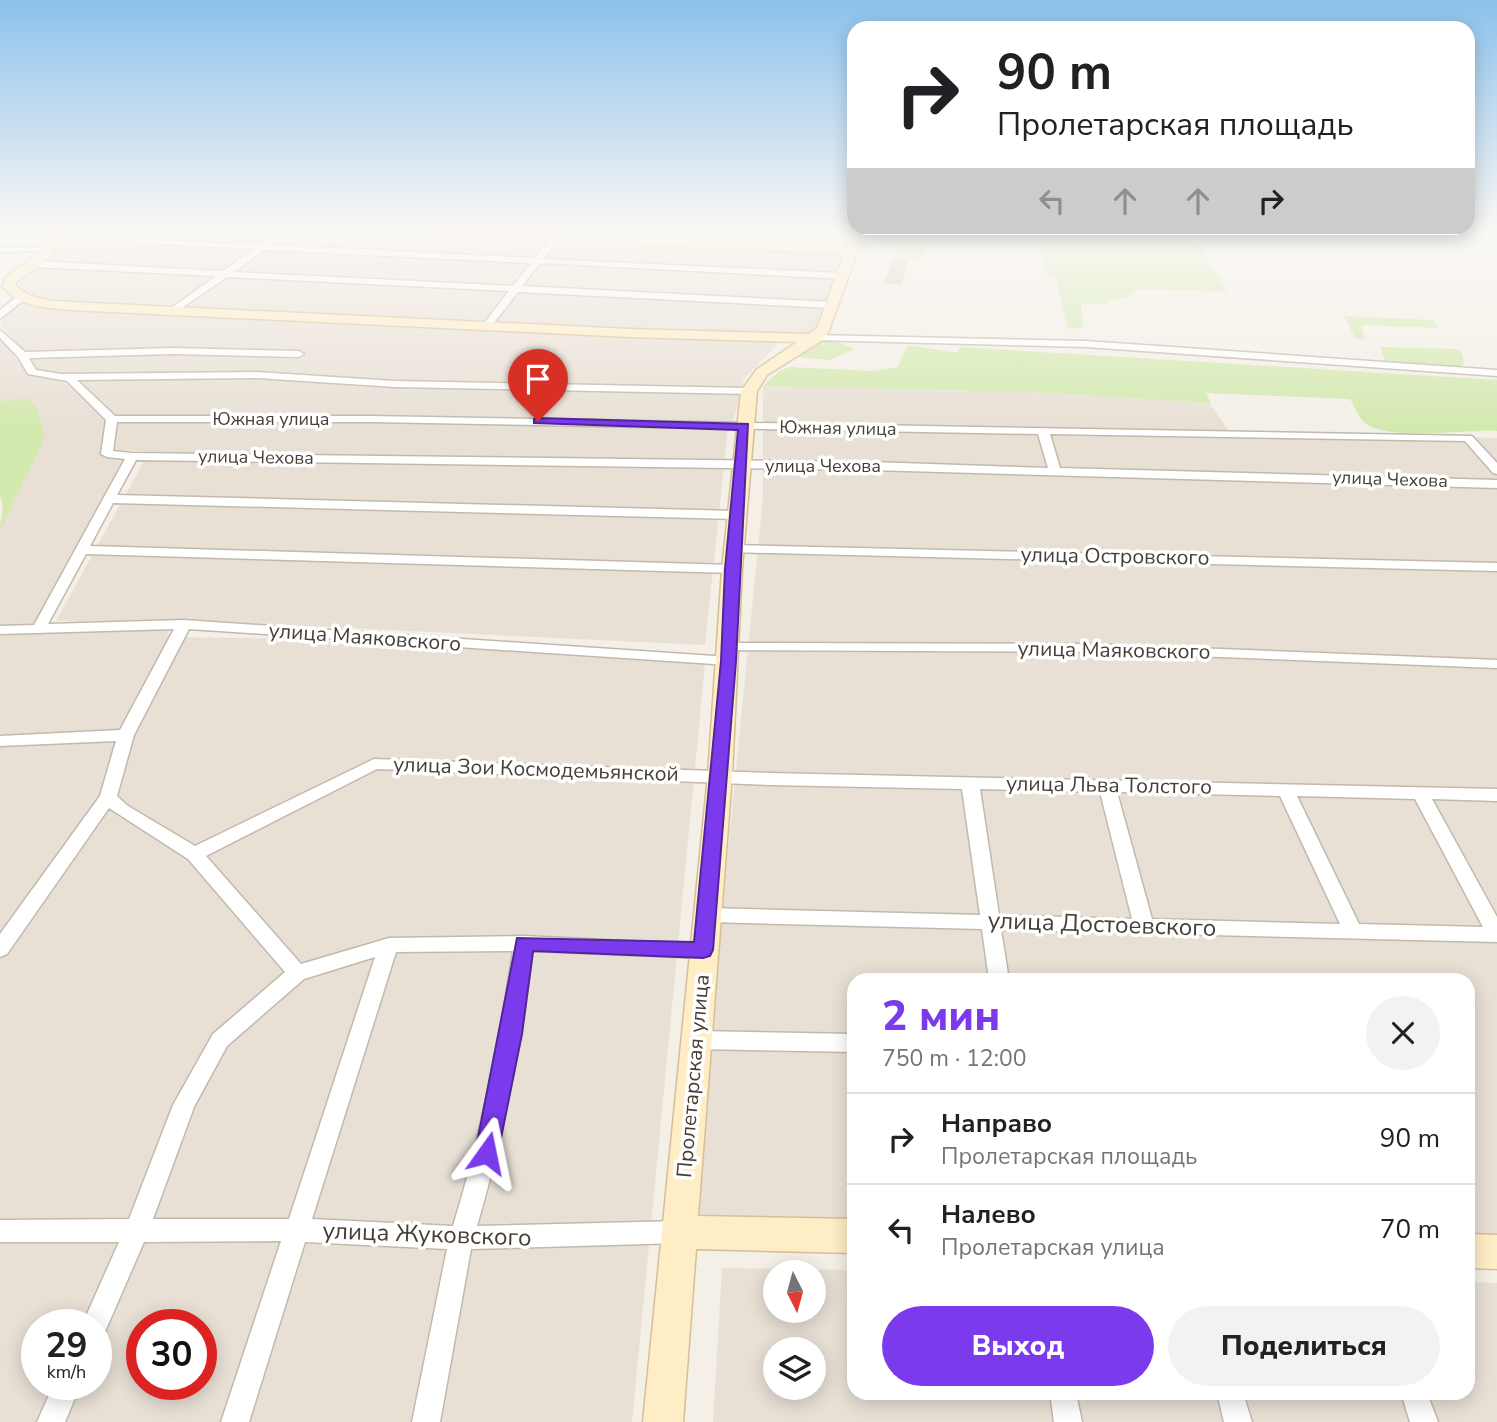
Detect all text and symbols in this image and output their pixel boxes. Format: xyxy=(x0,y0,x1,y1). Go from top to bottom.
text: 90 m xyxy=(997,39,1112,106)
icon: right xyxy=(882,49,973,140)
text: Пролетарская площадь xyxy=(997,103,1354,146)
icon: left xyxy=(1033,182,1071,220)
icon: ahead xyxy=(1106,182,1144,220)
icon: ahead xyxy=(1179,182,1217,220)
icon: right xyxy=(1252,182,1290,220)
pin xyxy=(508,349,568,421)
icon: arrive xyxy=(519,360,557,398)
street label: Южная улица xyxy=(212,407,330,431)
street label: Южная улица xyxy=(779,415,897,441)
street label: улица Чехова xyxy=(198,444,314,470)
street label: улица Чехова xyxy=(765,454,881,478)
street label: улица Чехова xyxy=(1332,465,1448,493)
street label: улица Островского xyxy=(1020,540,1210,572)
street label: улица Маяковского xyxy=(268,616,462,658)
street label: улица Маяковского xyxy=(1017,634,1211,666)
street label: улица Зои Космодемьянской xyxy=(393,750,679,788)
street label: улица Льва Толстого xyxy=(1006,769,1212,801)
street label: улица Достоевского xyxy=(987,904,1217,944)
street label: Пролетарская улица xyxy=(670,973,716,1179)
text: 2 мин xyxy=(882,988,1000,1045)
button: close xyxy=(1366,996,1440,1070)
text: 750 m · 12:00 xyxy=(882,1043,1027,1074)
text: Направо xyxy=(941,1106,1052,1141)
position arrow xyxy=(450,1116,524,1190)
icon: right xyxy=(882,1120,920,1158)
text: 90 m xyxy=(1380,1121,1440,1156)
text: Пролетарская площадь xyxy=(941,1141,1197,1172)
text: Налево xyxy=(941,1197,1036,1232)
icon: left xyxy=(882,1211,920,1249)
text: 70 m xyxy=(1380,1212,1440,1247)
street label: улица Жуковского xyxy=(322,1214,532,1254)
text: Пролетарская улица xyxy=(941,1232,1165,1263)
north arrow xyxy=(763,1260,826,1323)
map controls xyxy=(763,1260,826,1400)
button: Выход xyxy=(882,1306,1154,1386)
button: Поделиться xyxy=(1168,1306,1440,1386)
speed limit sign: 30 xyxy=(126,1309,217,1400)
text: 29 xyxy=(45,1322,88,1369)
button: layers xyxy=(763,1337,826,1400)
text: km/h xyxy=(47,1360,86,1384)

